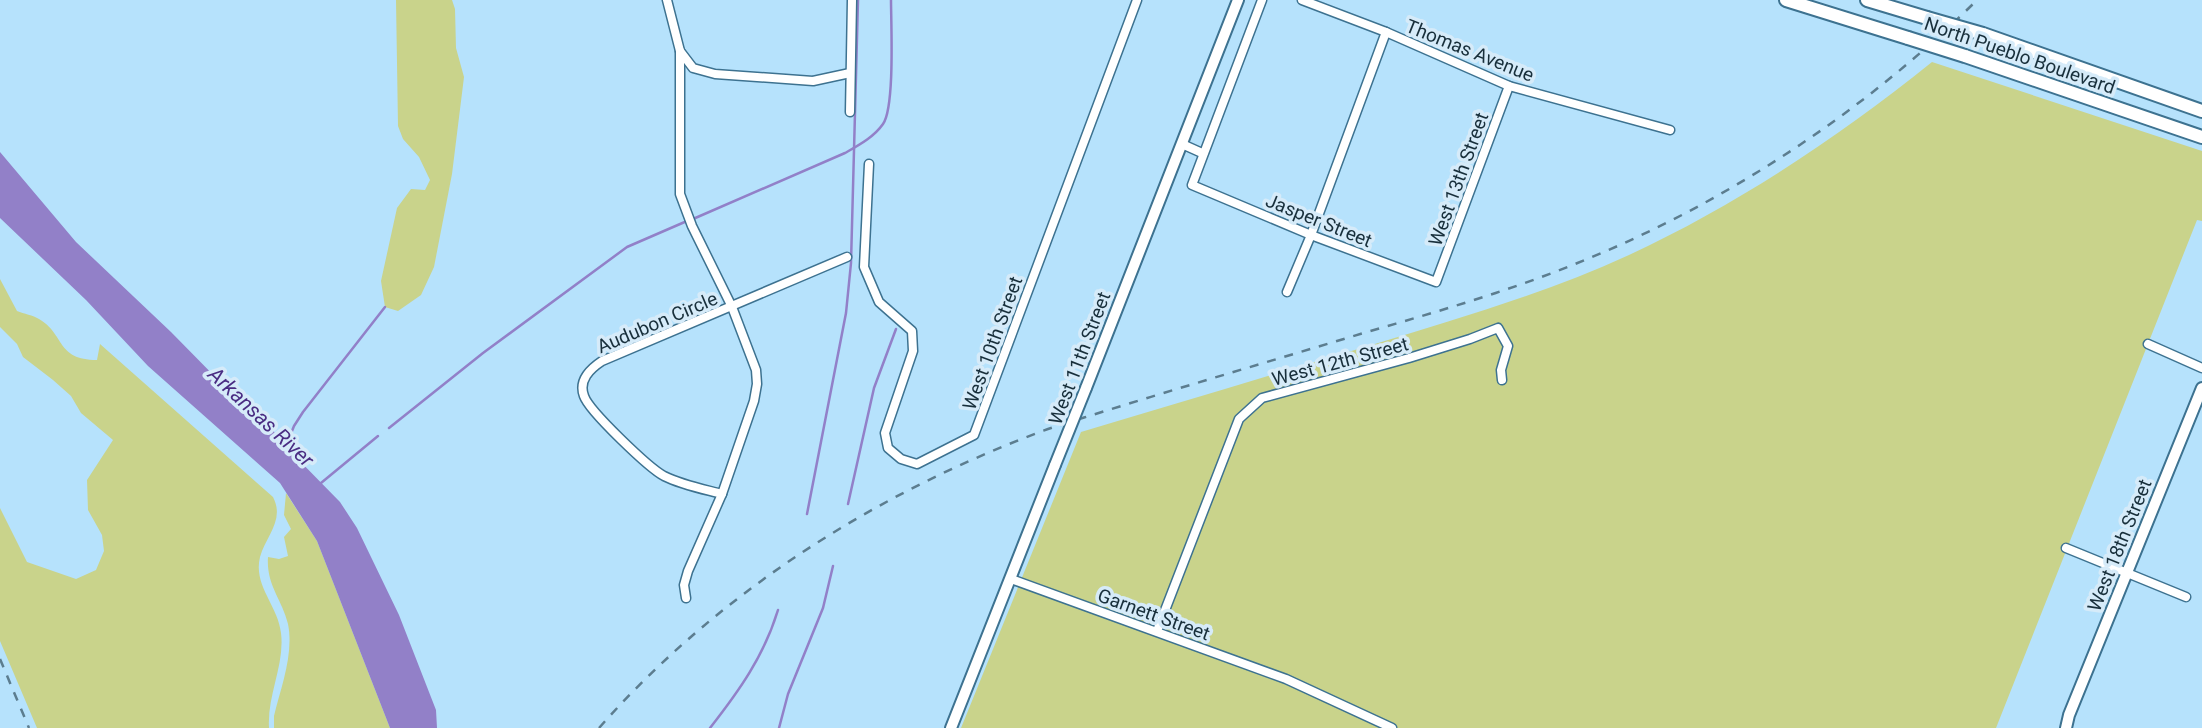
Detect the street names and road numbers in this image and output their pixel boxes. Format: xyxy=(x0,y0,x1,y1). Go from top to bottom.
street label: North Pueblo Boulevard xyxy=(1921,12,2118,99)
street label: Thomas Avenue xyxy=(1402,14,1537,87)
street label: West 13th Street xyxy=(1424,109,1493,249)
street label: Jasper Street xyxy=(1262,189,1375,252)
street label: West 10th Street xyxy=(958,273,1027,413)
street label: Audubon Circle xyxy=(594,287,721,358)
street label: West 11th Street xyxy=(1044,289,1115,428)
street label: West 12th Street xyxy=(1269,332,1411,391)
street label: West 18th Street xyxy=(2083,476,2156,615)
street label: Garnett Street xyxy=(1095,584,1213,645)

